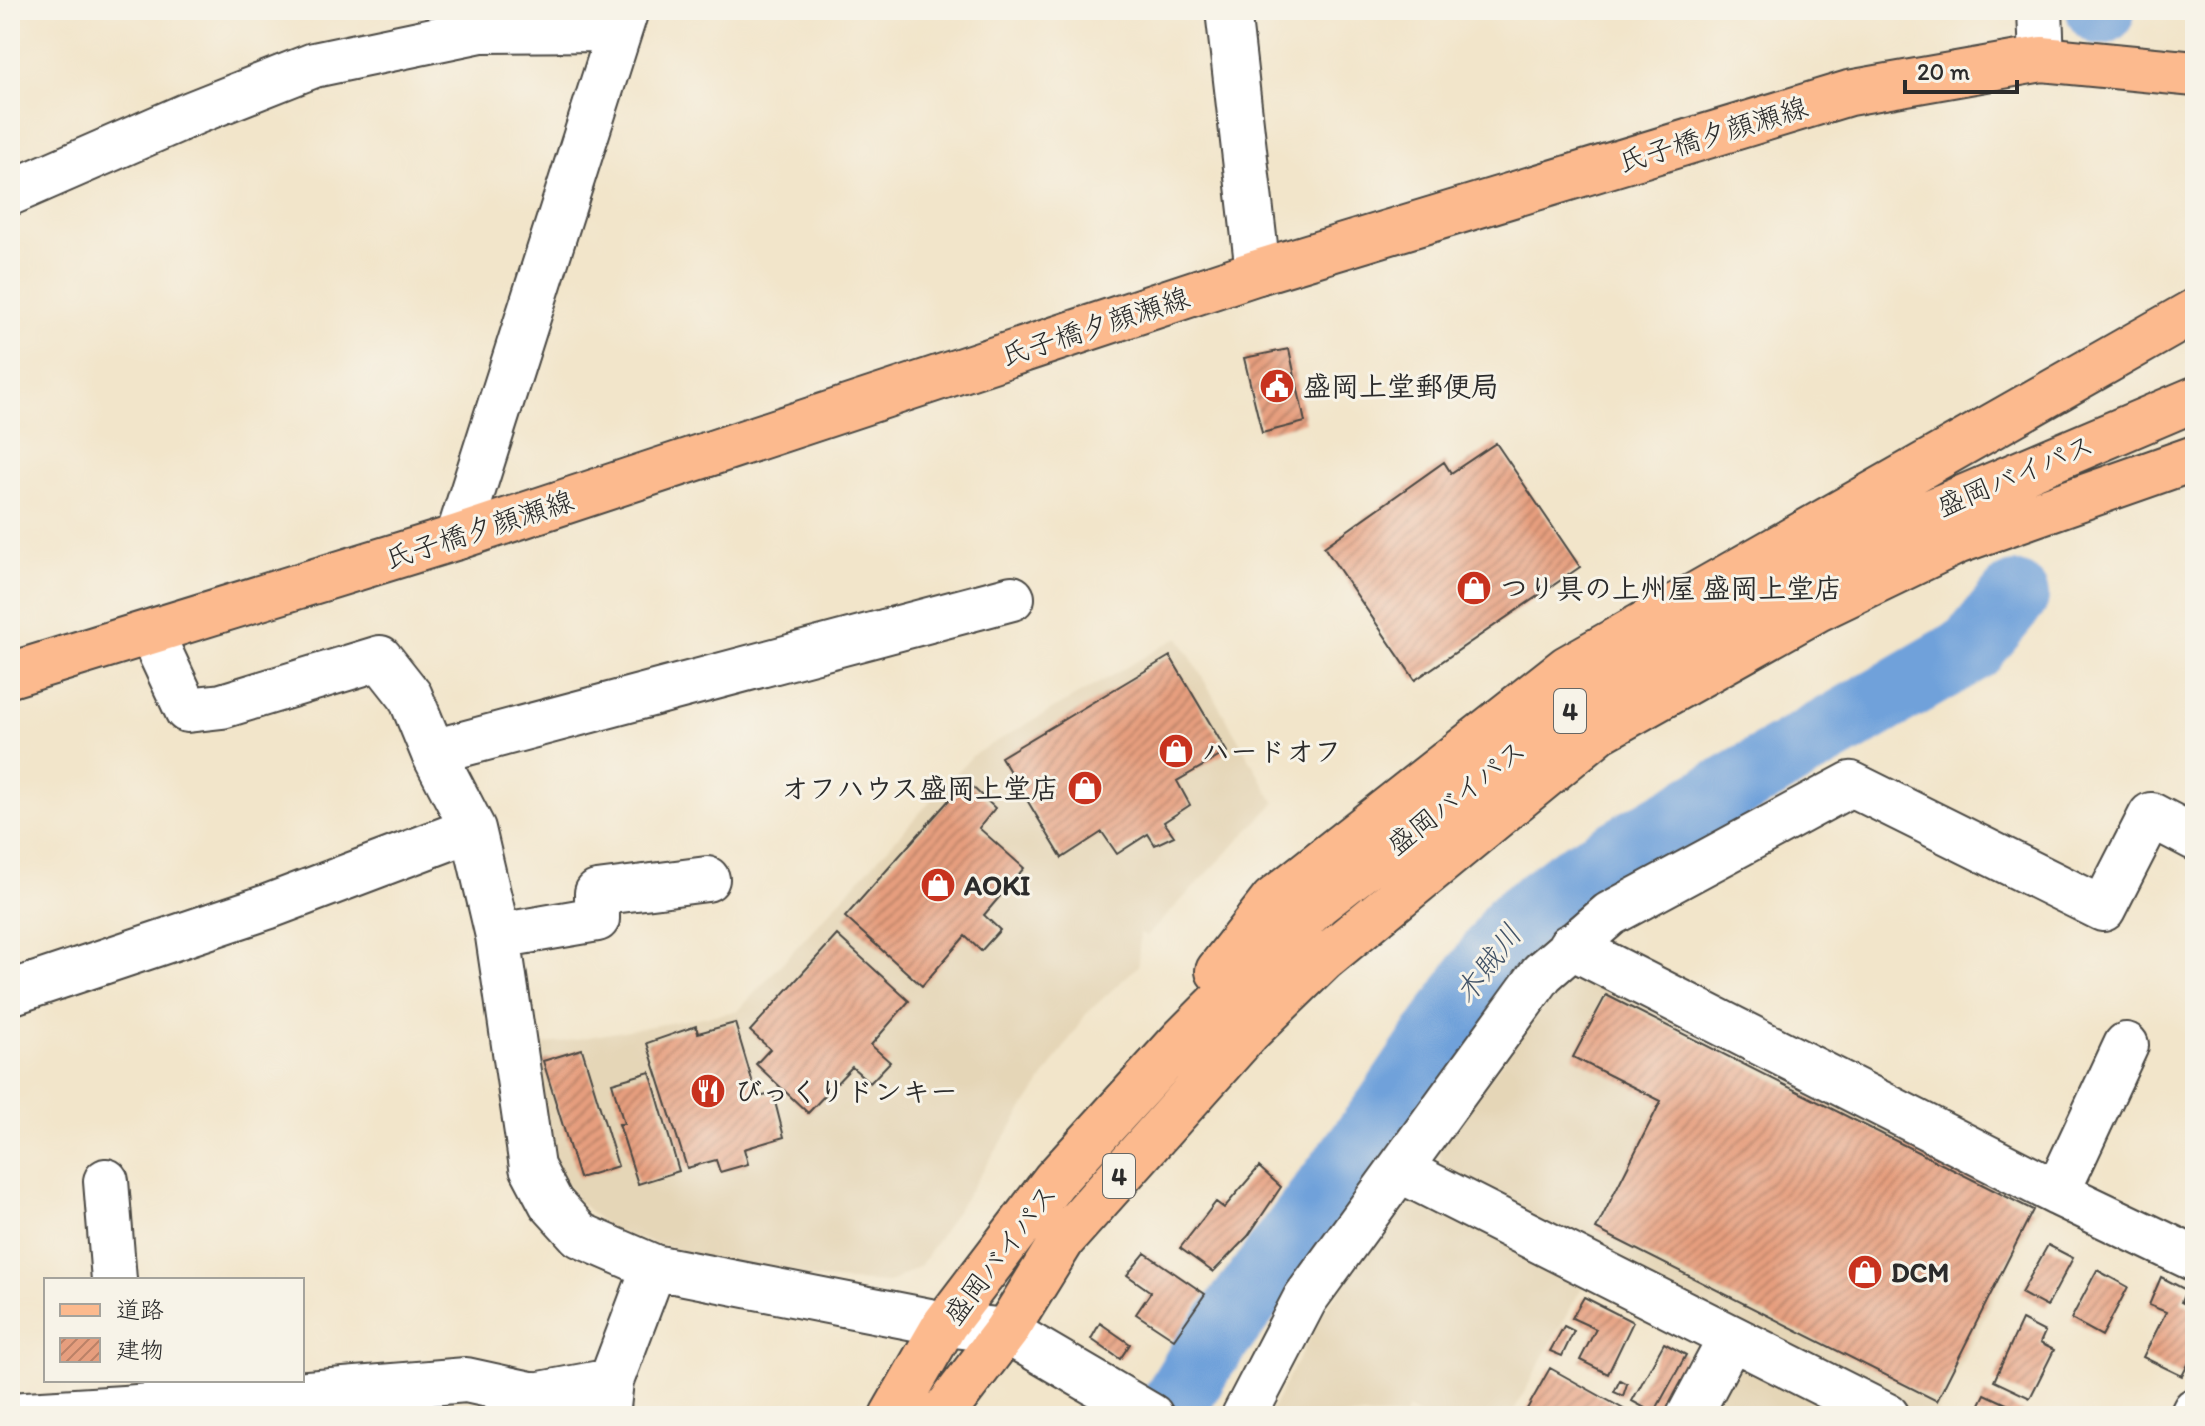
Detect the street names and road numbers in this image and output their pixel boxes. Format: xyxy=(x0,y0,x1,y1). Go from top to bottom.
street label: 氏子橋夕顔瀬線 xyxy=(1614,89,1812,179)
street label: 氏子橋夕顔瀬線 xyxy=(997,280,1193,372)
street label: 盛岡バイパス xyxy=(1931,427,2099,523)
street label: 氏子橋夕顔瀬線 xyxy=(381,483,577,575)
road number: 4 xyxy=(1554,689,1586,733)
street label: 盛岡バイパス xyxy=(1380,732,1532,862)
road number: 4 xyxy=(1103,1154,1135,1198)
street label: 盛岡バイパス xyxy=(936,1177,1064,1331)

